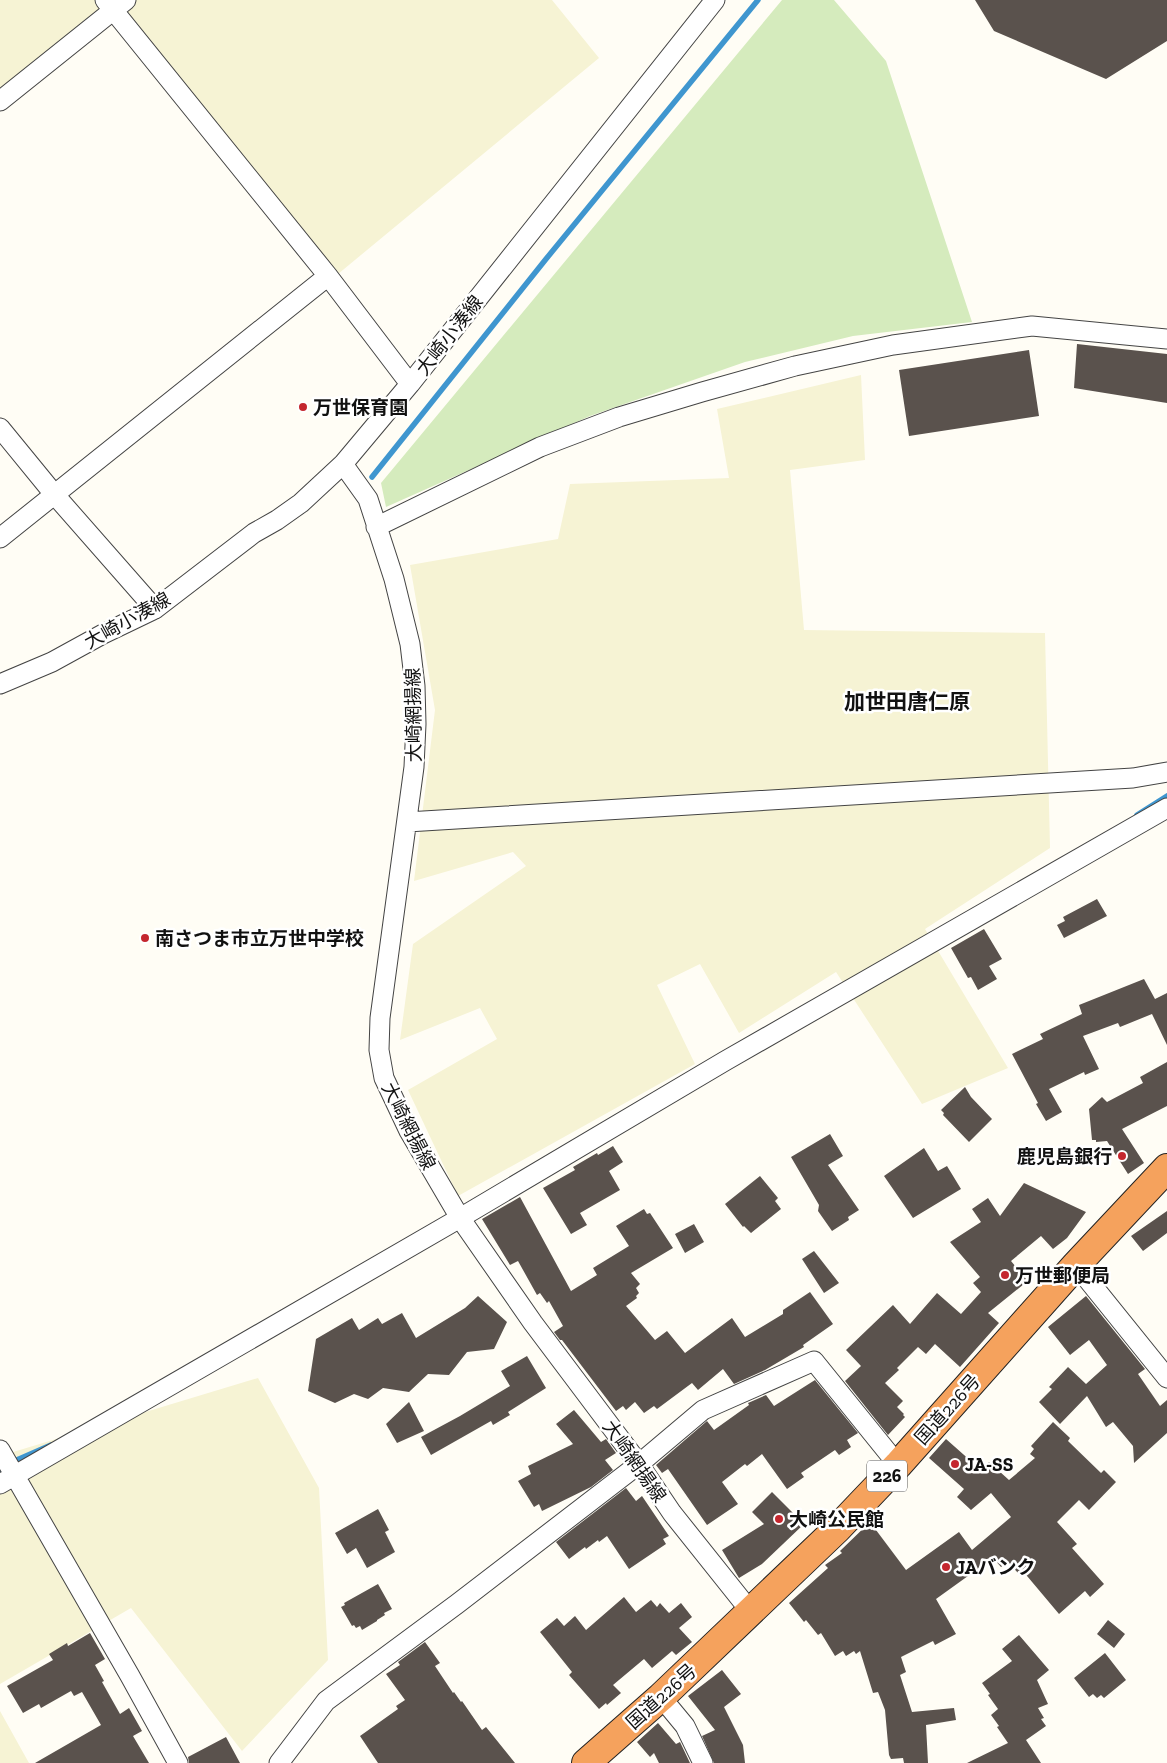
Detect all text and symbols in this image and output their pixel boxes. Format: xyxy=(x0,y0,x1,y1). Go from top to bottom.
street label: 大崎小湊線 xyxy=(411,291,488,380)
place label: 万世保育園 xyxy=(313,396,408,419)
marker: 万世保育園 xyxy=(297,401,309,413)
street label: 大崎小湊線 xyxy=(80,587,174,654)
street label: 大崎網揚線 xyxy=(401,667,426,763)
district label: 加世田唐仁原 xyxy=(844,689,970,714)
place label: 南さつま市立万世中学校 xyxy=(155,927,364,950)
marker: 南さつま市立万世中学校 xyxy=(139,932,151,944)
street label: 大崎網揚線 xyxy=(377,1079,440,1174)
place label: 鹿児島銀行 xyxy=(1017,1145,1112,1168)
marker: 鹿児島銀行 xyxy=(1116,1150,1128,1162)
place label: 万世郵便局 xyxy=(1015,1264,1110,1287)
marker: 万世郵便局 xyxy=(999,1269,1011,1281)
street label: 国道226号 xyxy=(910,1369,985,1449)
street label: 大崎網揚線 xyxy=(598,1416,671,1507)
place label: JA-SS xyxy=(965,1453,1013,1476)
marker: JA-SS xyxy=(949,1458,961,1470)
road number: 226 xyxy=(867,1460,907,1492)
place label: 大崎公民館 xyxy=(789,1508,884,1531)
marker: 大崎公民館 xyxy=(773,1513,785,1525)
place label: JAバンク xyxy=(956,1556,1035,1579)
marker: JAバンク xyxy=(940,1561,952,1573)
street label: 国道226号 xyxy=(621,1659,701,1734)

